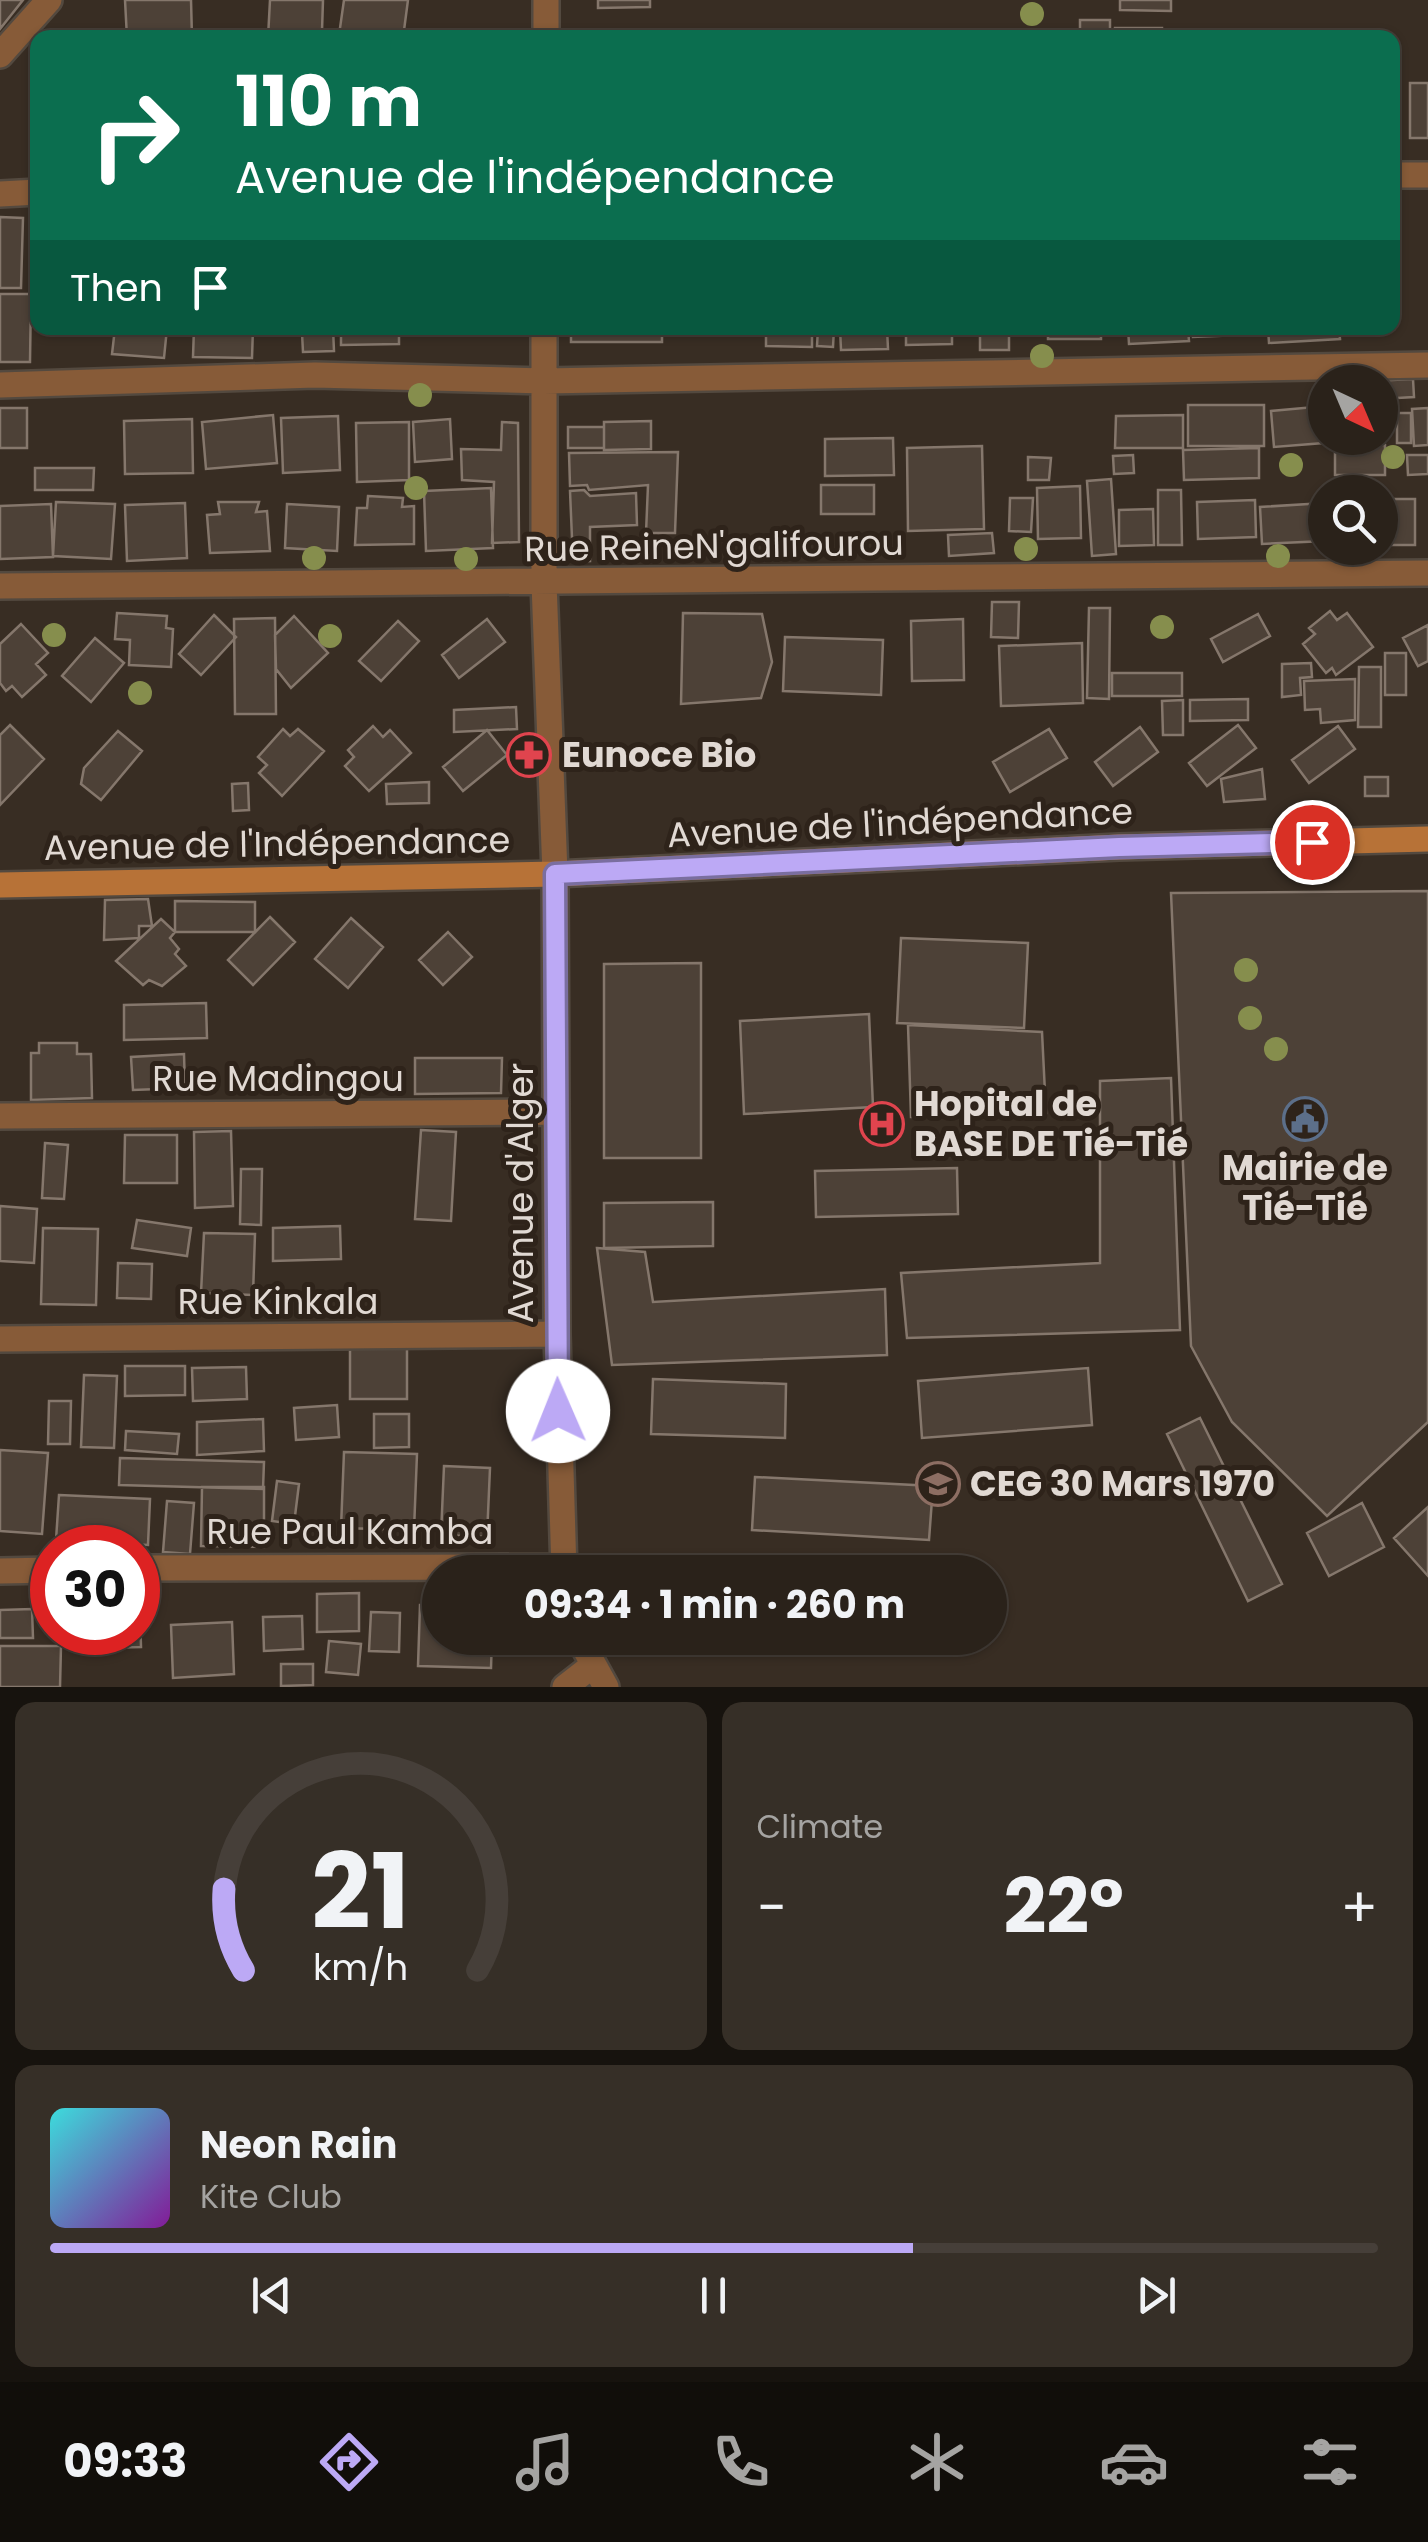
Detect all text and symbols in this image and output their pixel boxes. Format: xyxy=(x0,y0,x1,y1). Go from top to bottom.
text: 110 m xyxy=(235,52,422,151)
icon: right xyxy=(70,70,200,200)
text: Avenue de l'indépendance xyxy=(235,146,835,209)
icon: arrive xyxy=(183,260,238,315)
text: Then xyxy=(70,261,163,314)
north arrow xyxy=(1308,365,1398,455)
map controls xyxy=(1308,365,1398,565)
button: search xyxy=(1308,475,1398,565)
street label: Rue ReineN'galifourou xyxy=(524,518,904,573)
place label: Eunoce Bio xyxy=(562,730,756,779)
pharmacy icon: Eunoce Bio xyxy=(506,732,552,778)
street label: Avenue de l'indépendance xyxy=(666,786,1134,859)
pin xyxy=(1270,800,1355,885)
street label: Avenue de l'Indépendance xyxy=(43,815,511,872)
icon: arrive xyxy=(1285,815,1340,870)
street label: Rue Madingou xyxy=(152,1054,404,1103)
street label: Avenue d'Alger xyxy=(496,1063,545,1323)
place label: Hopital de BASE DE Tié-Tié xyxy=(914,1079,1188,1168)
public building icon: Mairie de Tié-Tié xyxy=(1282,1096,1328,1142)
hospital icon: Hopital de BASE DE Tié-Tié xyxy=(859,1101,905,1147)
place label: Mairie de Tié-Tié xyxy=(1222,1143,1388,1232)
street label: Rue Kinkala xyxy=(178,1277,378,1326)
position arrow xyxy=(506,1359,610,1463)
place label: CEG 30 Mars 1970 xyxy=(970,1459,1275,1508)
school or university icon: CEG 30 Mars 1970 xyxy=(915,1461,961,1507)
street label: Rue Paul Kamba xyxy=(206,1507,494,1556)
speed limit sign: 30 xyxy=(30,1525,160,1655)
text: 09:34 · 1 min · 260 m xyxy=(524,1578,905,1631)
text: Climate xyxy=(757,1804,883,1849)
text: 21 xyxy=(311,1819,410,1964)
text: 22° xyxy=(1003,1854,1124,1959)
text: − xyxy=(757,1869,787,1946)
text: + xyxy=(1340,1869,1378,1946)
text: km/h xyxy=(313,1942,408,1993)
text: Neon Rain xyxy=(200,2118,397,2171)
text: Kite Club xyxy=(200,2174,342,2219)
icon: previous xyxy=(244,2268,299,2323)
icon: pause xyxy=(686,2268,741,2323)
icon: next xyxy=(1129,2268,1184,2323)
icon: directions xyxy=(314,2427,384,2497)
icon: music xyxy=(510,2427,580,2497)
icon: phone xyxy=(706,2427,776,2497)
icon: climate xyxy=(902,2427,972,2497)
icon: car xyxy=(1099,2427,1169,2497)
icon: filters xyxy=(1295,2427,1365,2497)
text: 09:33 xyxy=(63,2430,187,2493)

